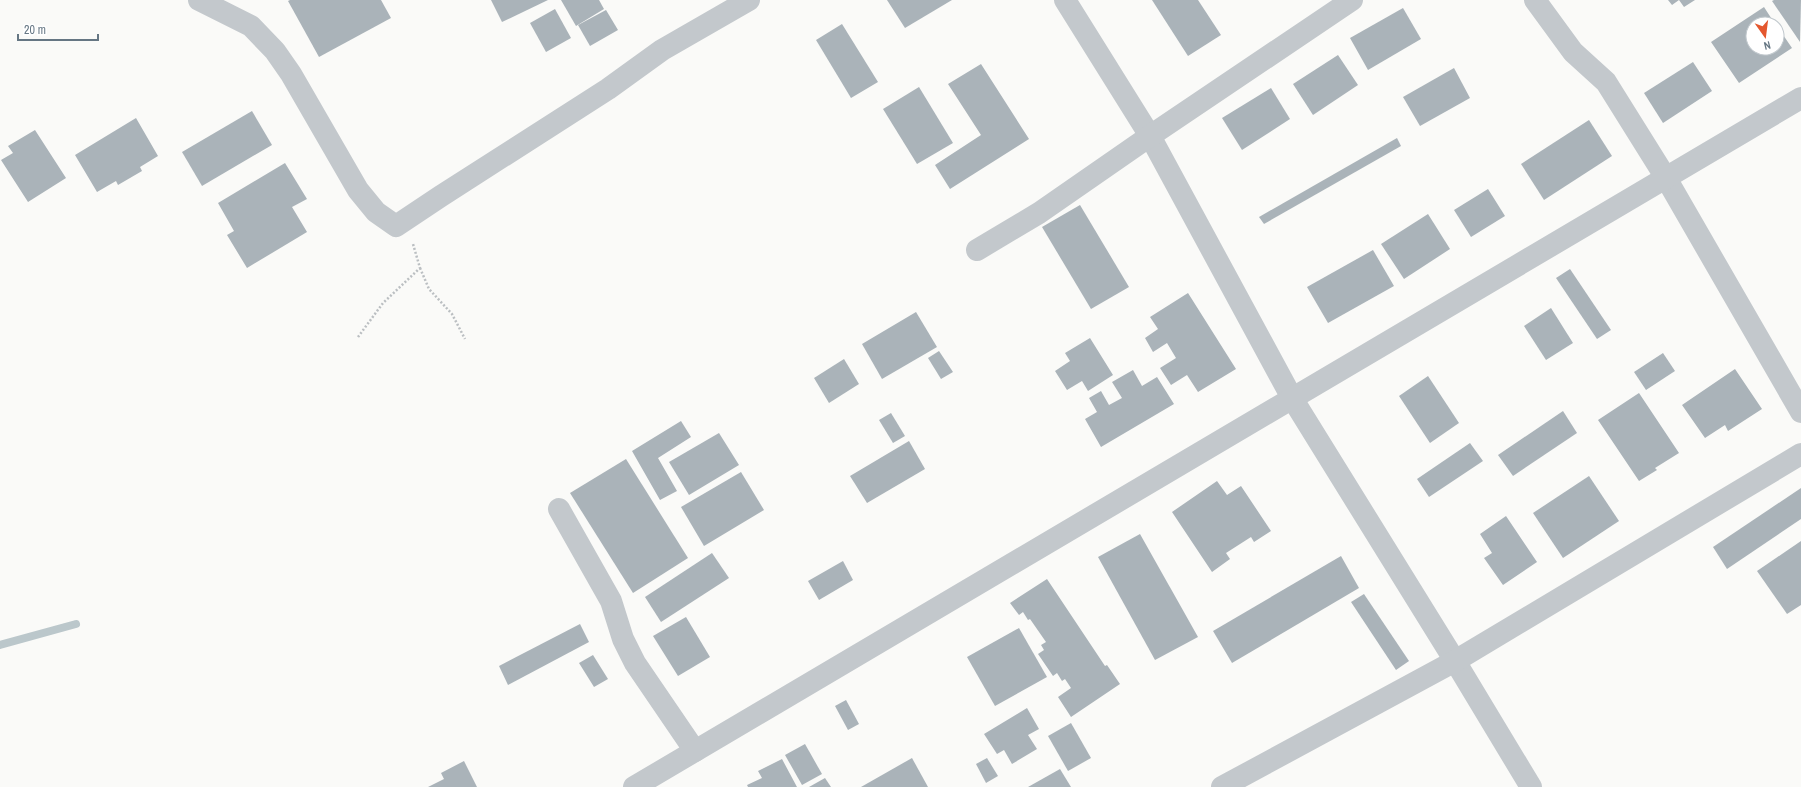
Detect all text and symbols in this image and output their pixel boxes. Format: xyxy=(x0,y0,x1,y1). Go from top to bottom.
scale bar xyxy=(18,16,98,42)
north arrow xyxy=(1745,16,1785,56)
text: 20 m xyxy=(24,22,46,38)
text: N xyxy=(1763,38,1772,53)

